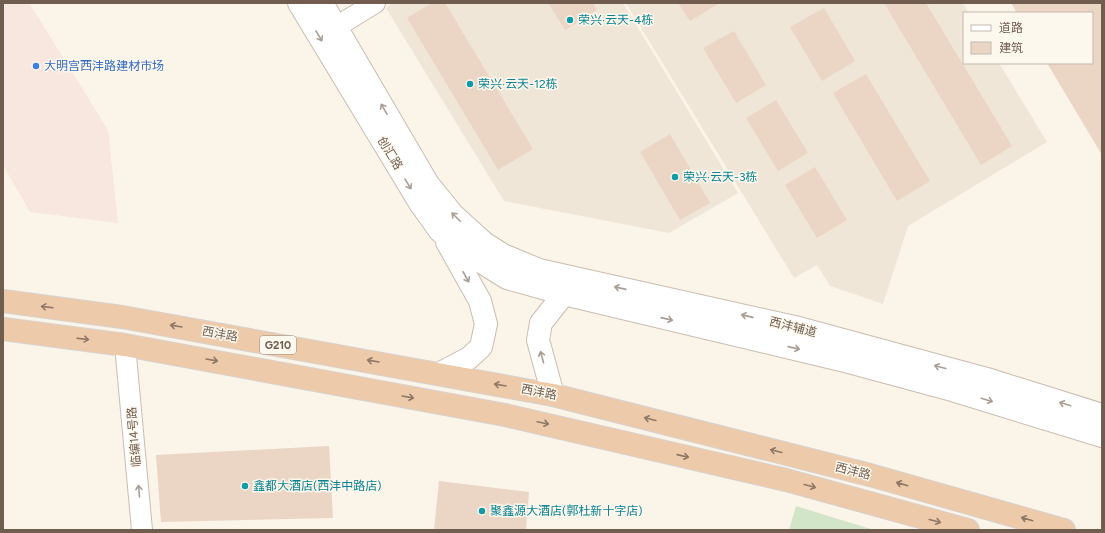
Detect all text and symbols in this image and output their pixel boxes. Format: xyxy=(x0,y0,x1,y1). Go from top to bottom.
legend xyxy=(963,12,1093,64)
place label: 荣兴·云天-4栋 xyxy=(578,13,654,27)
marker: 荣兴·云天-4栋 xyxy=(565,15,575,25)
text: 道路 xyxy=(999,21,1023,35)
one-way arrow xyxy=(316,30,324,42)
text: 建筑 xyxy=(999,41,1023,55)
place label: 大明宫西沣路建材市场 xyxy=(44,59,164,73)
marker: 大明宫西沣路建材市场 xyxy=(31,61,41,71)
place label: 荣兴·云天-12栋 xyxy=(478,77,558,91)
marker: 荣兴·云天-12栋 xyxy=(465,79,475,89)
one-way arrow xyxy=(380,103,388,115)
street label: 创汇路 xyxy=(375,134,405,172)
place label: 荣兴·云天-3栋 xyxy=(683,170,758,184)
marker: 荣兴·云天-3栋 xyxy=(670,172,680,182)
one-way arrow xyxy=(404,178,412,189)
one-way arrow xyxy=(451,212,461,222)
one-way arrow xyxy=(463,271,471,283)
one-way arrow xyxy=(614,283,627,291)
one-way arrow xyxy=(41,303,54,311)
one-way arrow xyxy=(741,312,754,319)
street label: 西沣辅道 xyxy=(768,314,818,340)
one-way arrow xyxy=(660,315,673,323)
one-way arrow xyxy=(170,322,183,330)
street label: 西沣路 xyxy=(201,324,239,344)
one-way arrow xyxy=(76,335,89,343)
road number: G210 xyxy=(260,336,296,354)
one-way arrow xyxy=(787,345,800,353)
one-way arrow xyxy=(538,351,545,364)
one-way arrow xyxy=(205,357,218,365)
one-way arrow xyxy=(367,357,380,365)
one-way arrow xyxy=(934,362,947,370)
one-way arrow xyxy=(494,381,507,389)
street label: 西沣路 xyxy=(520,382,558,402)
one-way arrow xyxy=(401,393,414,401)
one-way arrow xyxy=(980,397,993,404)
one-way arrow xyxy=(1058,400,1071,407)
street label: 临编14号路 xyxy=(124,406,144,468)
one-way arrow xyxy=(644,415,657,423)
one-way arrow xyxy=(536,420,549,428)
one-way arrow xyxy=(770,447,783,454)
one-way arrow xyxy=(676,452,689,460)
street label: 西沣路 xyxy=(834,460,872,482)
place label: 鑫都大酒店(西沣中路店) xyxy=(253,479,381,493)
one-way arrow xyxy=(896,480,909,487)
marker: 鑫都大酒店(西沣中路店) xyxy=(240,481,250,491)
one-way arrow xyxy=(803,483,816,491)
one-way arrow xyxy=(135,485,142,498)
place label: 聚鑫源大酒店(郭杜新十字店) xyxy=(490,504,642,518)
marker: 聚鑫源大酒店(郭杜新十字店) xyxy=(477,506,487,516)
one-way arrow xyxy=(1021,515,1034,522)
one-way arrow xyxy=(928,517,941,525)

